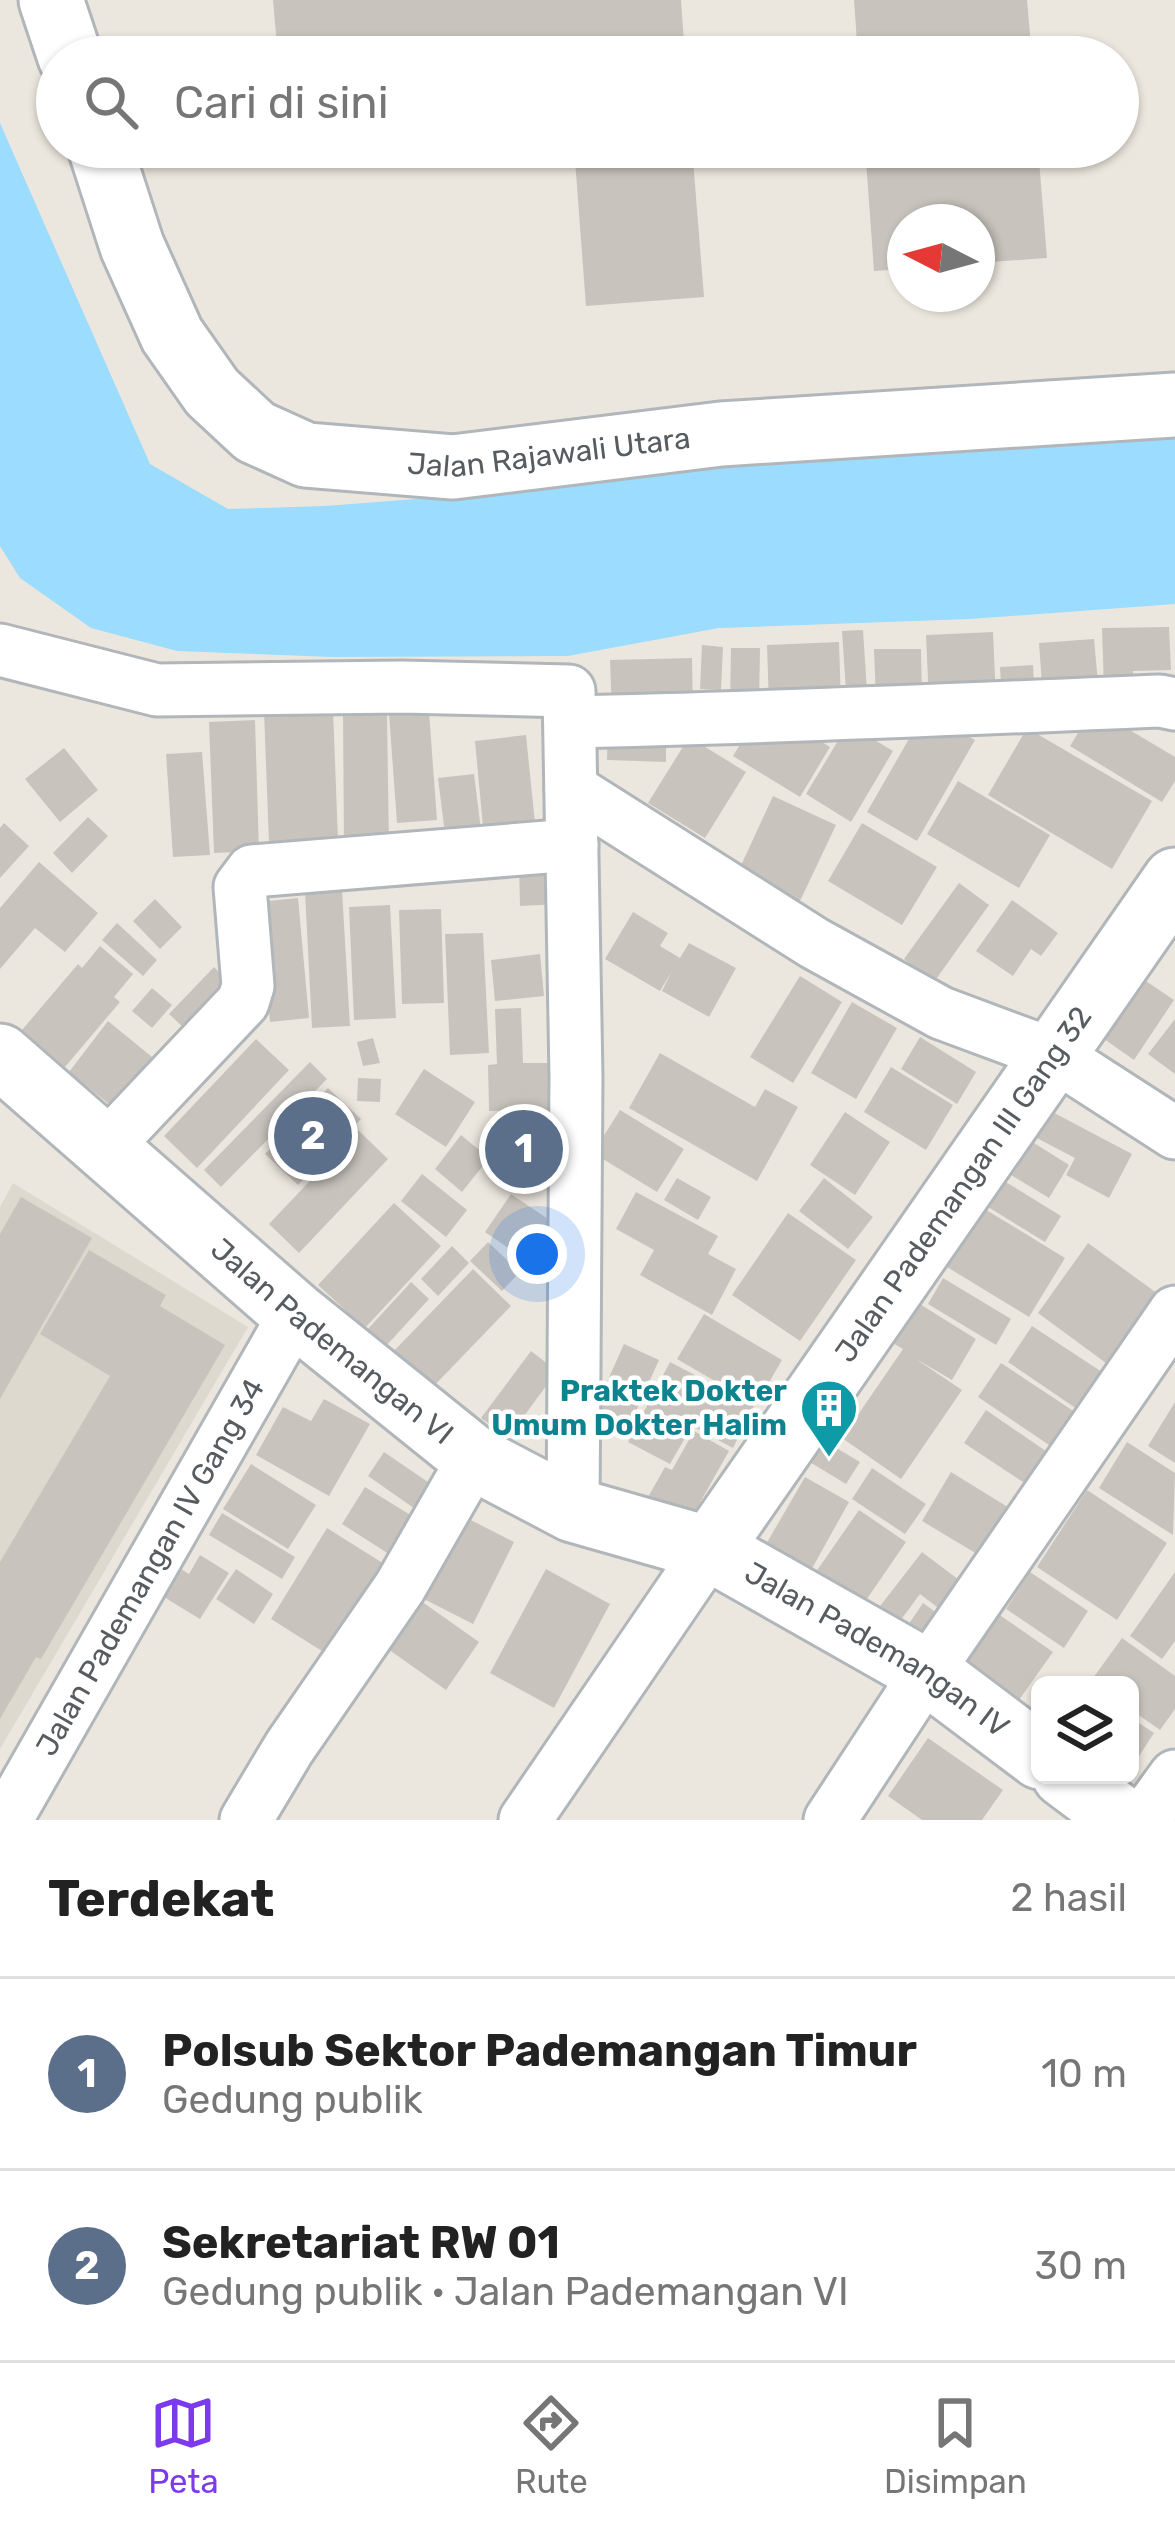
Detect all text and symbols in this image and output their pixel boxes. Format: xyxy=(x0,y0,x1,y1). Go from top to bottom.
search box xyxy=(36,36,1139,168)
icon: search xyxy=(78,69,144,135)
text: Cari di sini xyxy=(174,76,389,129)
north arrow xyxy=(887,204,995,312)
street label: Jalan Rajawali Utara xyxy=(406,420,692,485)
street label: Jalan Pademangan III Gang 32 xyxy=(827,1000,1099,1369)
pin: 2 xyxy=(274,1091,352,1181)
pin: 1 xyxy=(485,1104,563,1194)
your location xyxy=(507,1224,567,1284)
street label: Jalan Pademangan VI xyxy=(204,1231,460,1452)
street label: Jalan Pademangan IV Gang 34 xyxy=(29,1373,272,1762)
place label: Praktek Dokter Umum Dokter Halim xyxy=(491,1373,787,1443)
building icon: Praktek Dokter Umum Dokter Halim xyxy=(798,1377,860,1459)
street label: Jalan Pademangan IV xyxy=(738,1554,1016,1745)
map controls xyxy=(1031,1676,1139,1784)
button: layers xyxy=(1031,1676,1139,1784)
text: Terdekat xyxy=(48,1868,274,1929)
text: 2 hasil xyxy=(1010,1875,1127,1921)
text: Polsub Sektor Pademangan Timur xyxy=(162,2024,917,2077)
text: 1 xyxy=(77,2051,97,2097)
text: 10 m xyxy=(1041,2051,1127,2097)
text: Gedung publik xyxy=(162,2077,423,2123)
text: Sekretariat RW 01 xyxy=(162,2216,560,2269)
text: 2 xyxy=(74,2243,100,2289)
text: 30 m xyxy=(1035,2243,1127,2289)
text: Gedung publik · Jalan Pademangan VI xyxy=(162,2269,849,2315)
tab: Peta xyxy=(148,2390,219,2501)
tab: Rute xyxy=(515,2390,588,2501)
tab: Disimpan xyxy=(884,2390,1027,2501)

